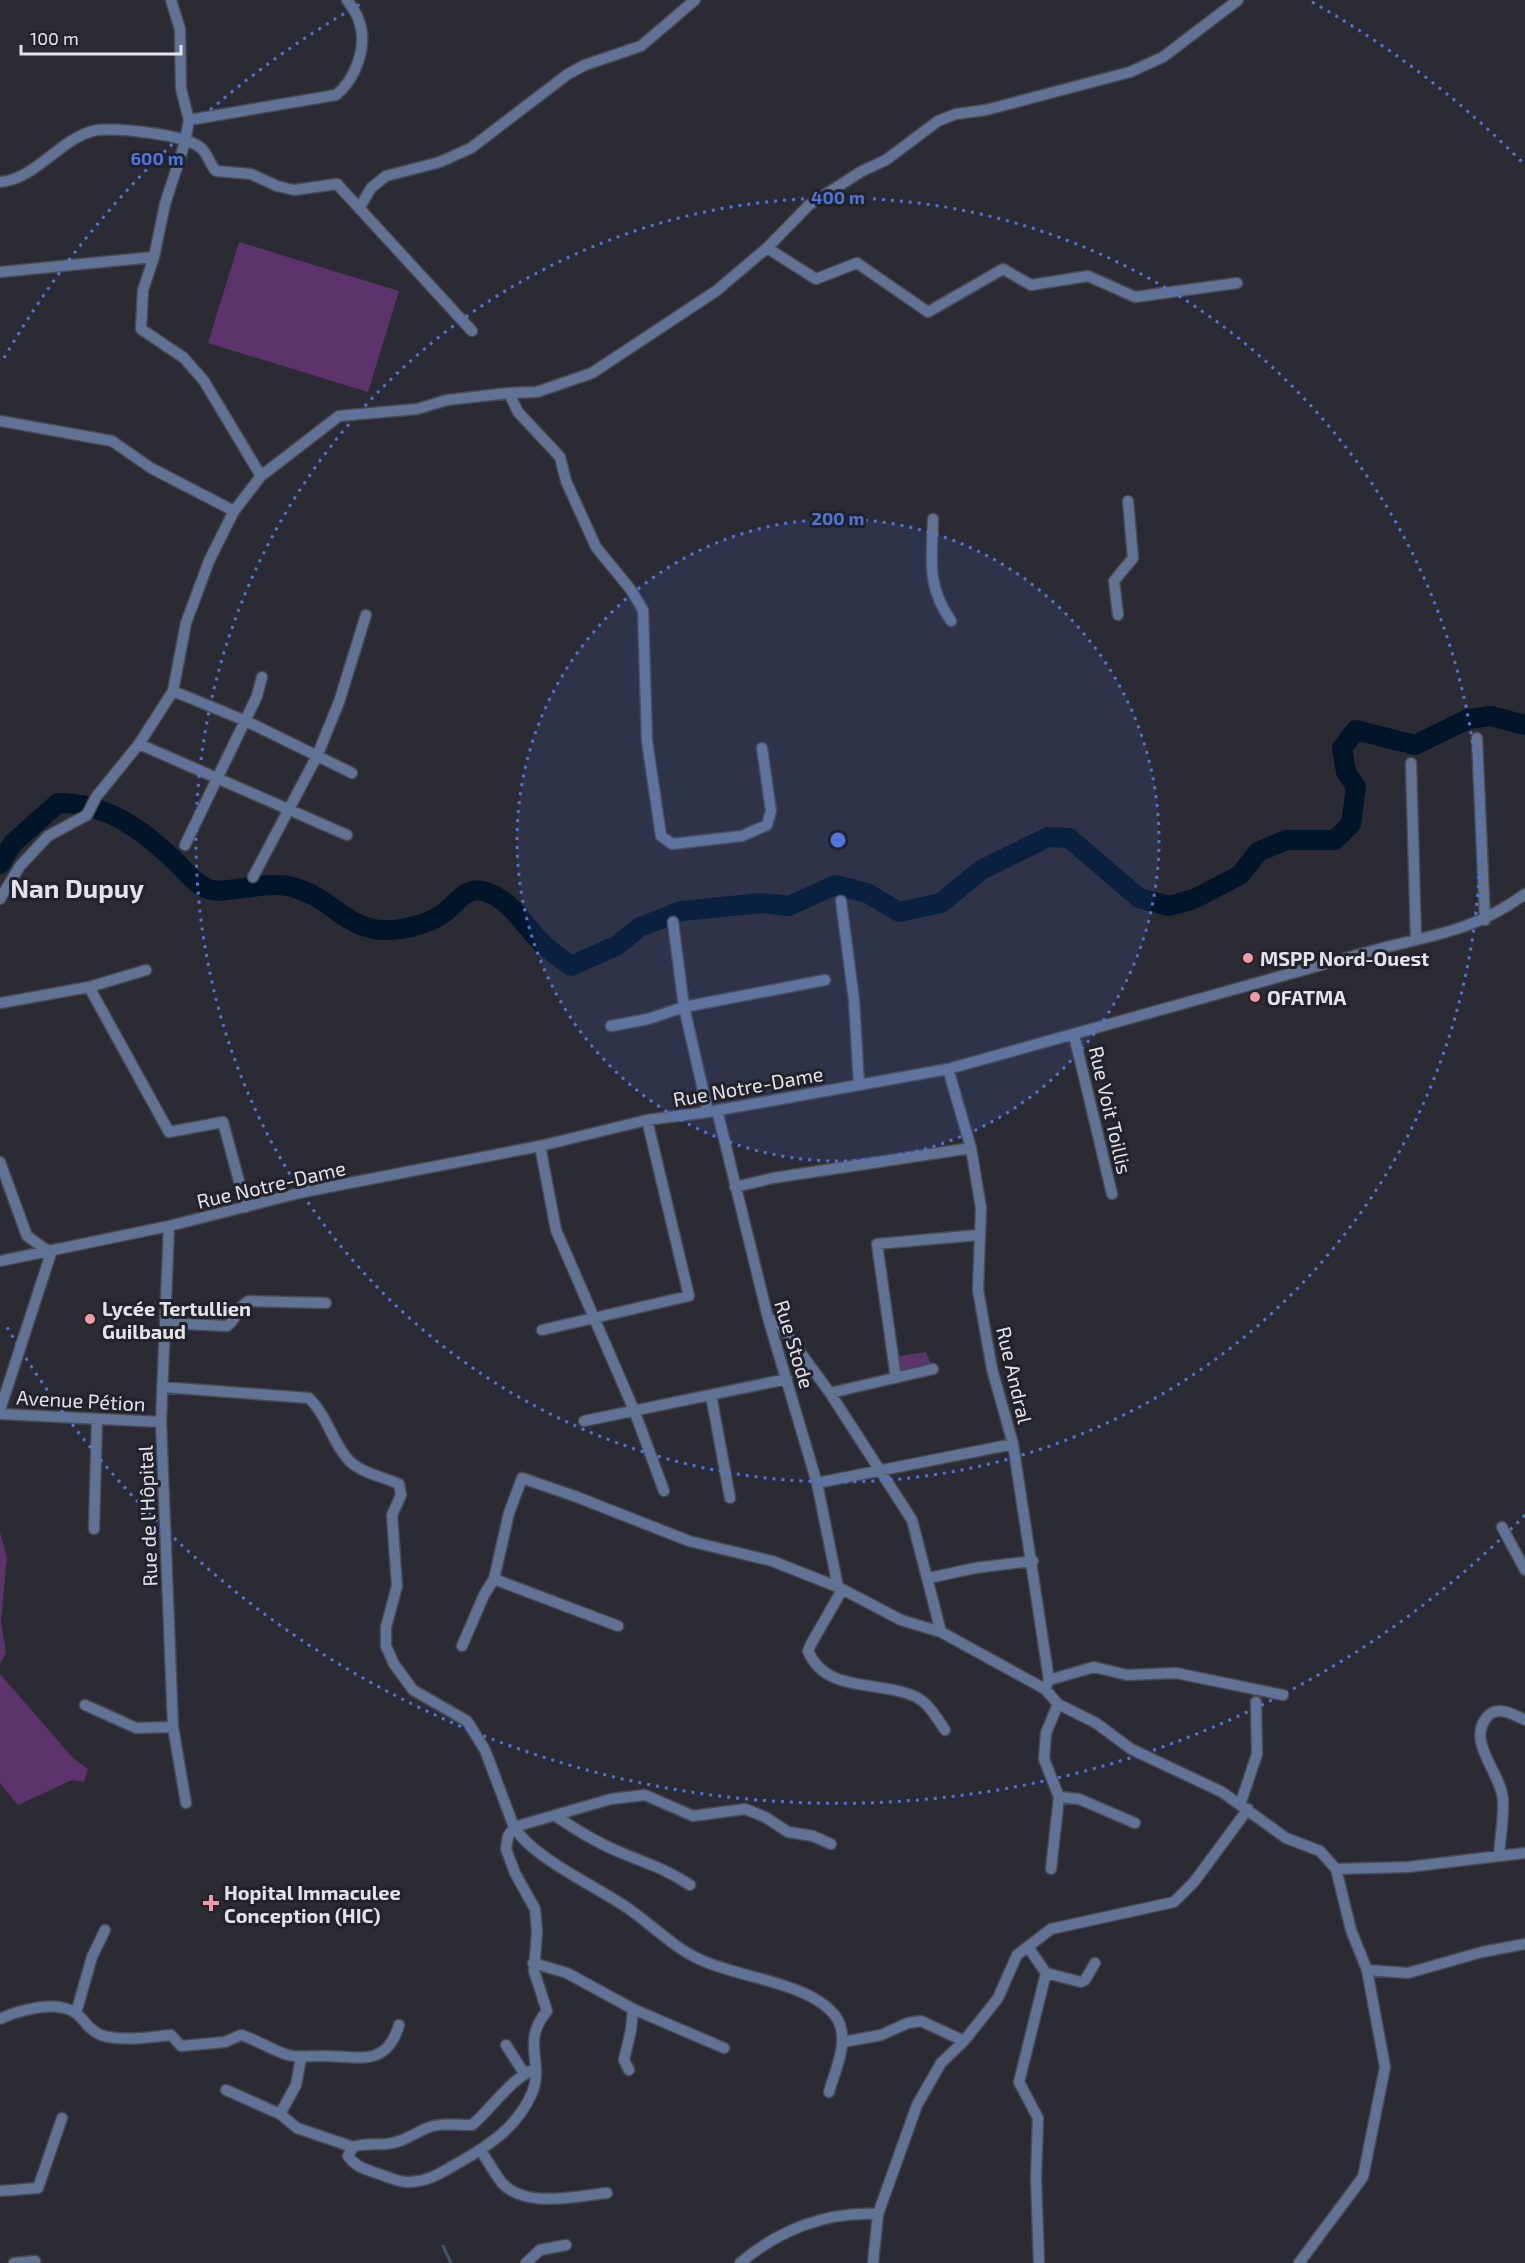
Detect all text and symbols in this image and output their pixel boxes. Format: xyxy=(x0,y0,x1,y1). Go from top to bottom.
scale bar xyxy=(21,18,182,56)
text: 100 m xyxy=(30,27,79,49)
text: 600 m xyxy=(130,147,184,169)
text: 400 m xyxy=(811,186,865,208)
text: 200 m xyxy=(812,507,864,529)
centre of rings xyxy=(828,830,848,850)
district label: Nan Dupuy xyxy=(10,872,144,904)
place label: MSPP Nord-Ouest xyxy=(1260,946,1429,970)
marker: MSPP Nord-Ouest xyxy=(1241,951,1255,965)
place label: OFATMA xyxy=(1267,985,1347,1009)
marker: OFATMA xyxy=(1248,990,1262,1004)
street label: Rue Voit Toillis xyxy=(1085,1044,1137,1176)
street label: Rue Notre-Dame xyxy=(671,1061,825,1111)
street label: Rue Notre-Dame xyxy=(194,1155,348,1213)
place label: Lycée Tertullien Guilbaud xyxy=(102,1296,251,1343)
street label: Rue Stode xyxy=(770,1297,820,1391)
marker: Lycée Tertullien Guilbaud xyxy=(83,1312,97,1326)
street label: Rue Andral xyxy=(992,1324,1038,1426)
street label: Avenue Pétion xyxy=(16,1385,146,1415)
street label: Rue de l'Hôpital xyxy=(133,1445,161,1587)
place label: Hopital Immaculee Conception (HIC) xyxy=(224,1880,401,1927)
marker: Hopital Immaculee Conception (HIC) xyxy=(202,1894,220,1912)

